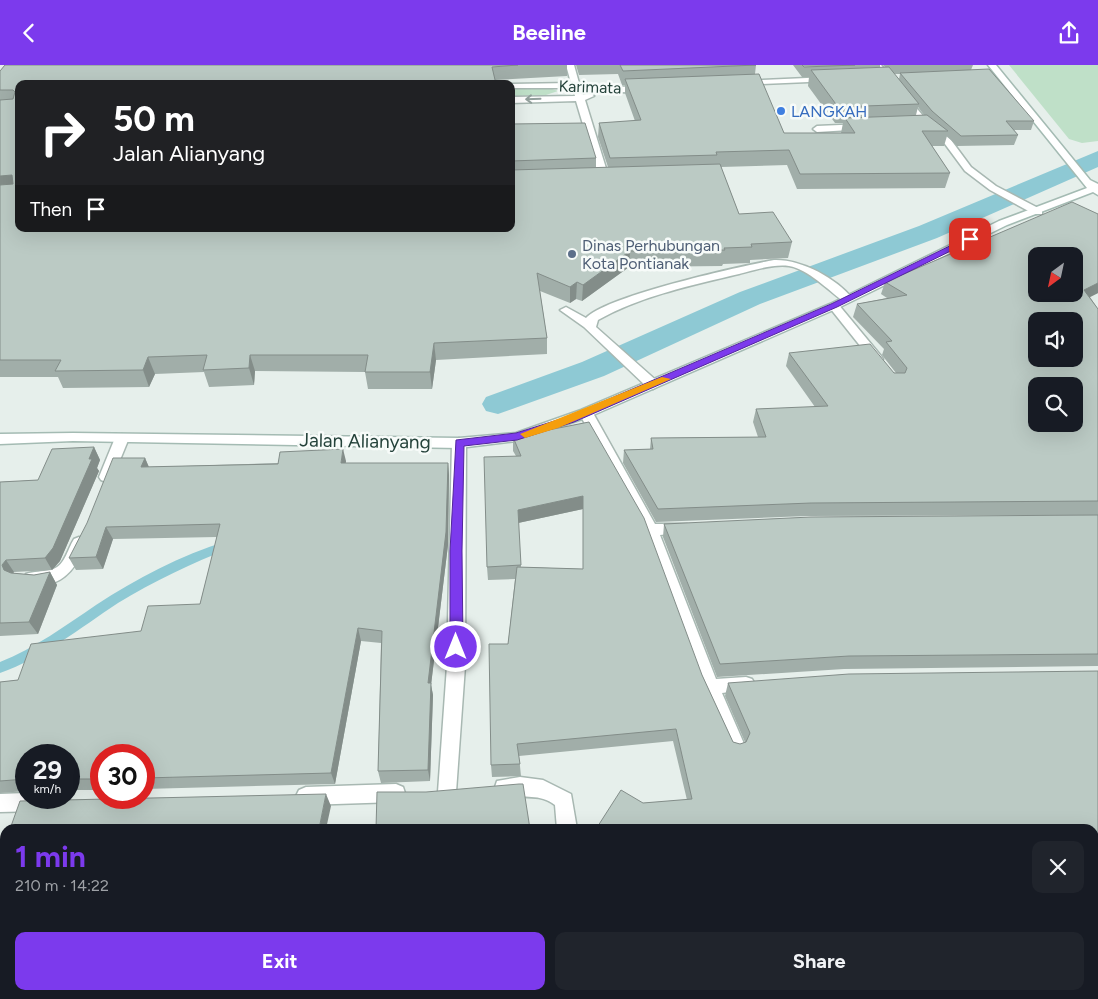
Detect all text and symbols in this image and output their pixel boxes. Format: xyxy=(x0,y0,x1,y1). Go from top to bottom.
icon: back xyxy=(15,19,43,47)
text: Beeline xyxy=(512,19,586,46)
icon: share xyxy=(1055,19,1083,47)
street label: Karimata xyxy=(558,76,622,98)
one-way arrow xyxy=(525,95,541,104)
text: 50 m xyxy=(113,98,195,140)
icon: right xyxy=(30,100,95,165)
place label: LANGKAH xyxy=(791,102,867,121)
marker: LANGKAH xyxy=(775,105,787,117)
text: Jalan Alianyang xyxy=(113,140,265,167)
icon: arrive xyxy=(82,195,110,223)
text: Then xyxy=(30,198,72,221)
pin xyxy=(949,218,991,260)
icon: arrive xyxy=(956,225,984,253)
place label: Dinas Perhubungan Kota Pontianak xyxy=(582,236,720,273)
north arrow xyxy=(1028,247,1082,303)
map controls xyxy=(1028,247,1083,432)
marker: Dinas Perhubungan Kota Pontianak xyxy=(566,248,578,260)
button: sound xyxy=(1028,312,1083,367)
button: search xyxy=(1028,377,1083,432)
street label: Jalan Alianyang xyxy=(299,428,431,454)
position arrow xyxy=(429,620,481,672)
speed limit sign: 30 xyxy=(90,744,155,809)
text: 29 xyxy=(33,755,62,785)
text: km/h xyxy=(34,782,61,796)
text: 1 min xyxy=(15,838,86,875)
button: close xyxy=(1032,841,1084,893)
text: 210 m · 14:22 xyxy=(15,876,109,895)
button: Exit xyxy=(15,932,545,990)
button: Share xyxy=(555,932,1084,990)

